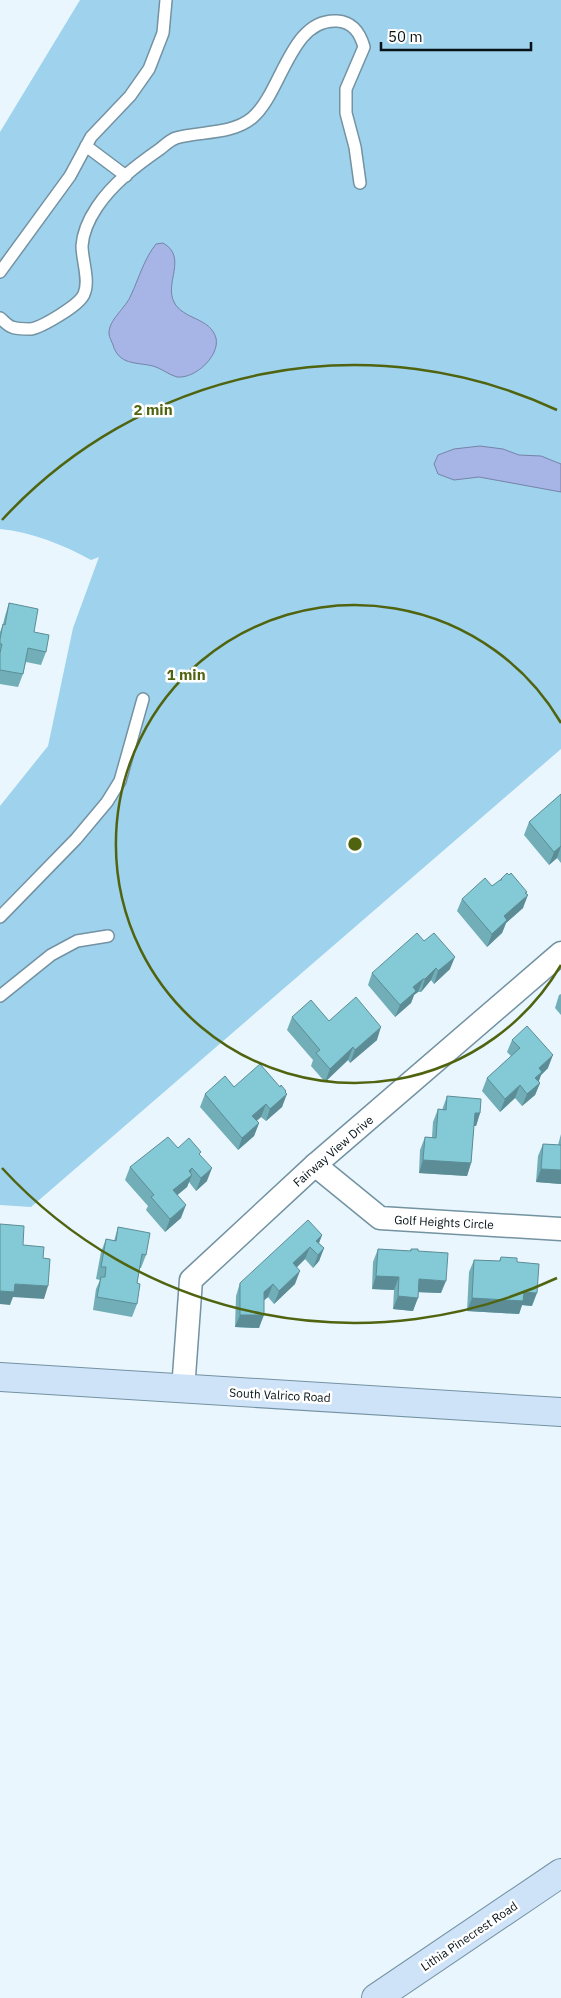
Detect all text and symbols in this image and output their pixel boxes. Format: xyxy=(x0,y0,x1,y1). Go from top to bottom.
scale bar xyxy=(381,20,531,52)
text: 50 m xyxy=(388,27,423,46)
text: 2 min xyxy=(133,400,173,419)
text: 1 min xyxy=(166,665,206,684)
centre of rings xyxy=(346,835,364,853)
street label: Fairway View Drive xyxy=(290,1112,376,1190)
street label: Golf Heights Circle xyxy=(394,1212,495,1232)
street label: South Valrico Road xyxy=(229,1385,331,1405)
street label: Lithia Pinecrest Road xyxy=(418,1898,520,1974)

